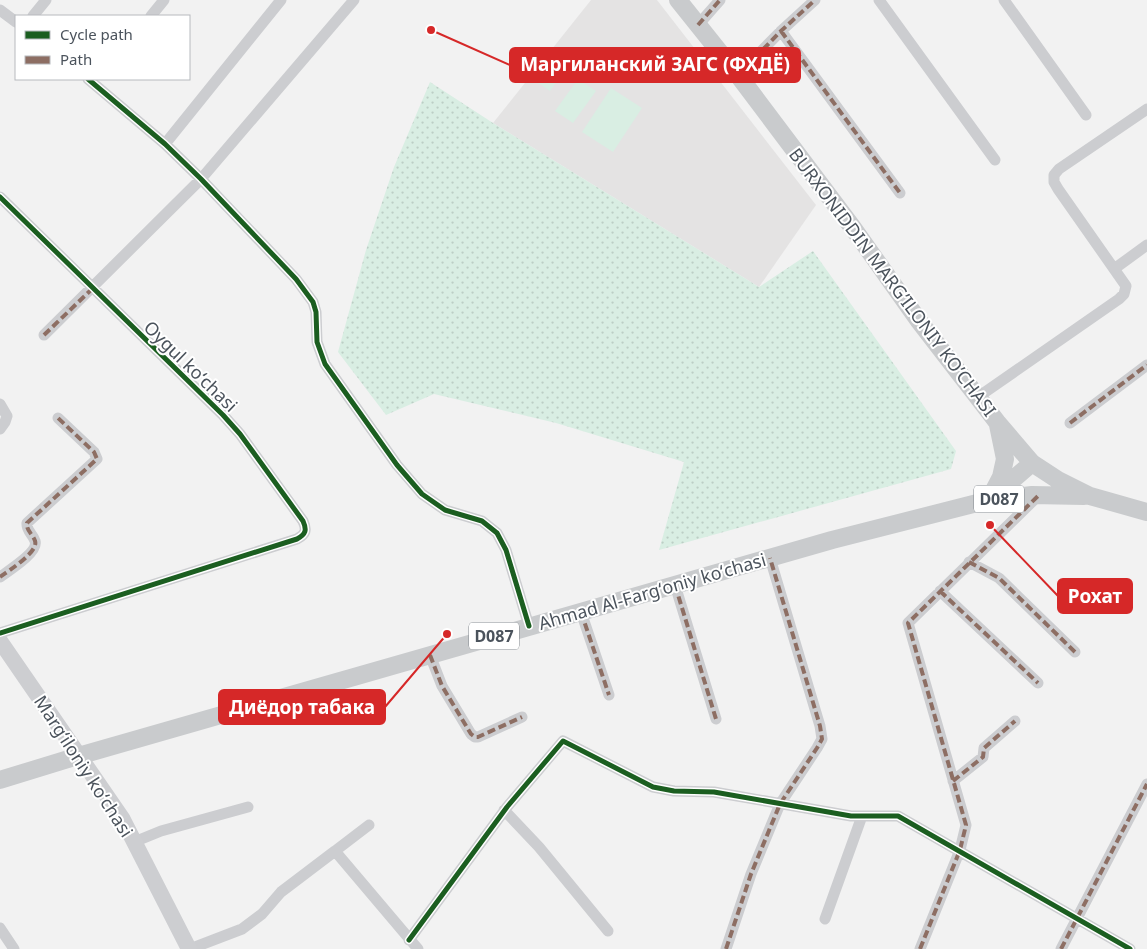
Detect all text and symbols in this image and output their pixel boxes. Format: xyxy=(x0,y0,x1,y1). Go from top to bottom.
legend xyxy=(15,15,190,80)
text: Cycle path xyxy=(60,24,133,44)
callout: Маргиланский ЗАГС (ФХДЁ) xyxy=(510,48,800,82)
text: Path xyxy=(60,49,92,69)
text: Маргиланский ЗАГС (ФХДЁ) xyxy=(520,51,790,77)
street label: BURXONIDDIN MARG’ILONIY KO’CHASI xyxy=(784,143,1002,421)
street label: Oygul koʻchasi xyxy=(139,315,243,417)
road number: D087 xyxy=(974,486,1024,512)
street label: Ahmad Al-Fargʻoniy koʻchasi xyxy=(536,547,768,635)
callout: Рохат xyxy=(1058,579,1132,613)
text: Рохат xyxy=(1068,583,1123,609)
road number: D087 xyxy=(469,622,519,650)
street label: Margʻiloniy koʻchasi xyxy=(29,690,139,842)
callout: Диёдор табака xyxy=(219,690,385,724)
text: Диёдор табака xyxy=(229,694,375,720)

